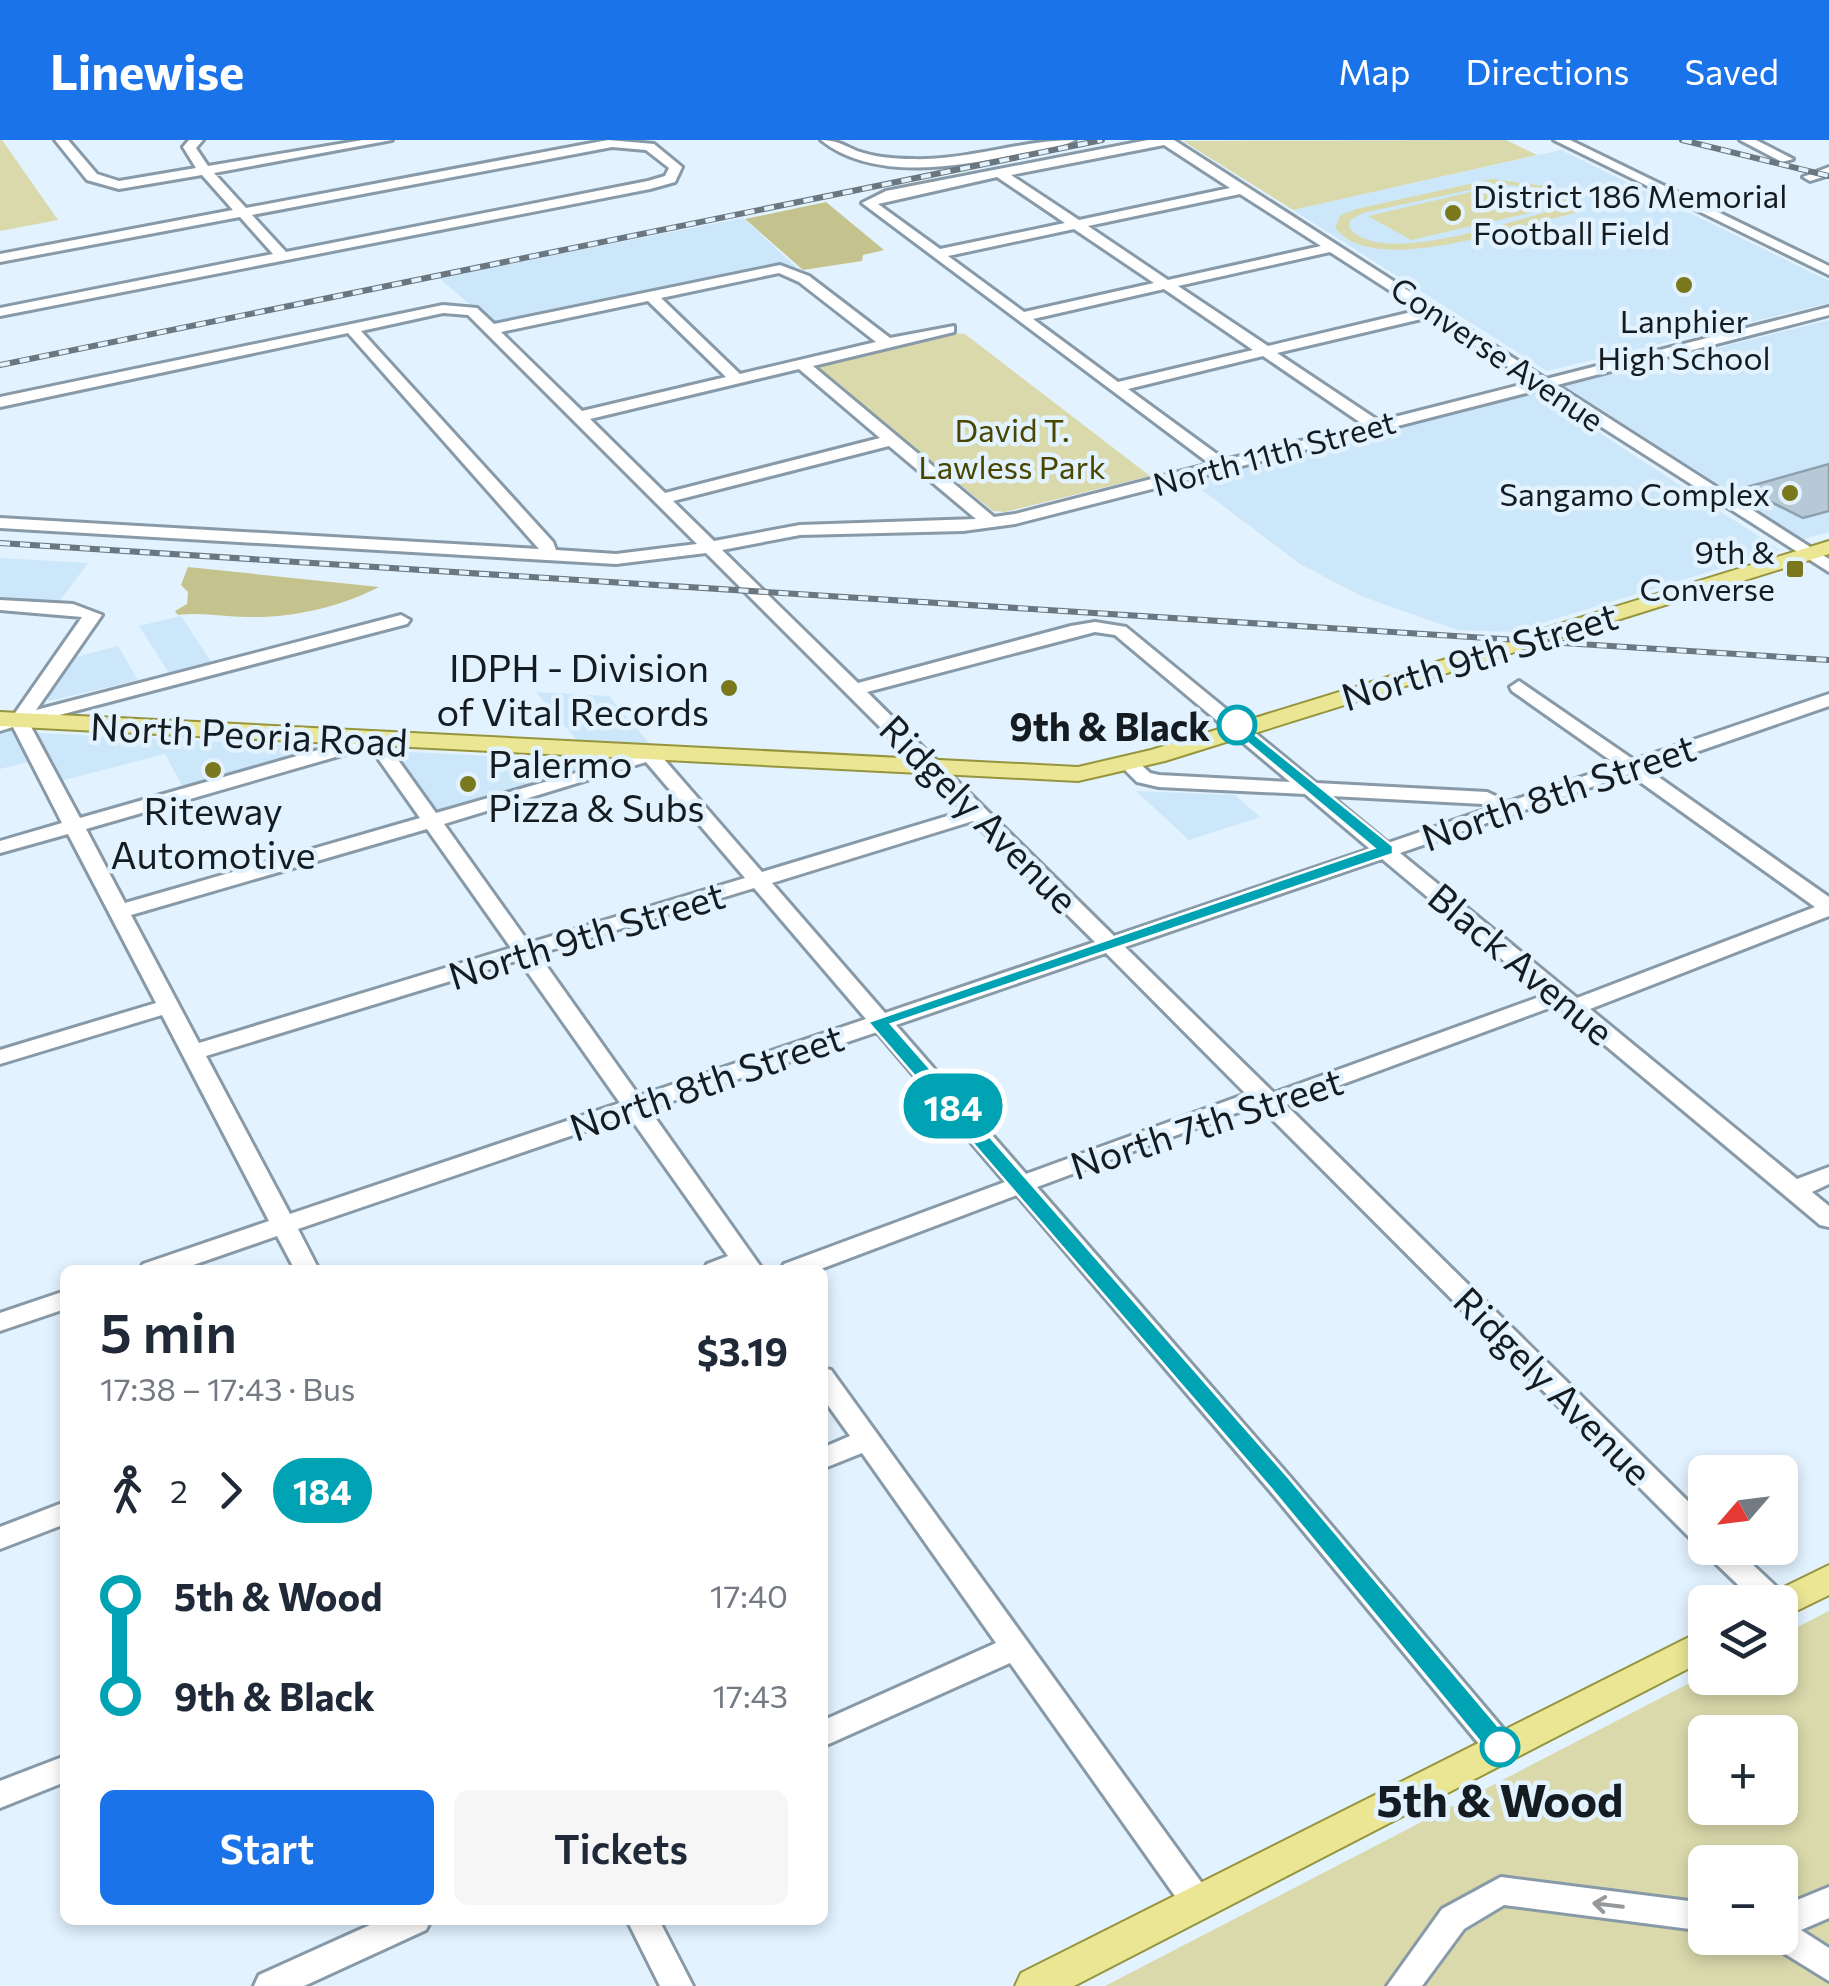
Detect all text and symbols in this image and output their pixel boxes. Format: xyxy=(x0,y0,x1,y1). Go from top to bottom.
text: Linewise xyxy=(50,41,244,100)
text: Map xyxy=(1338,49,1410,92)
text: Directions xyxy=(1465,49,1630,92)
text: Saved xyxy=(1685,49,1779,92)
place label: District 186 Memorial Football Field xyxy=(1473,175,1787,252)
marker: District 186 Memorial Football Field xyxy=(1442,202,1464,224)
street label: Converse Avenue xyxy=(1384,267,1612,439)
marker: Lanphier High School xyxy=(1673,274,1695,296)
place label: Lanphier High School xyxy=(1597,300,1771,377)
street label: North 11th Street xyxy=(1149,400,1399,504)
park label: David T. Lawless Park xyxy=(918,409,1106,486)
place label: Sangamo Complex xyxy=(1499,473,1770,513)
marker: Sangamo Complex xyxy=(1779,482,1801,504)
place label: 9th & Converse xyxy=(1640,531,1775,608)
marker: 9th & Converse xyxy=(1784,558,1806,580)
street label: North 9th Street xyxy=(1335,591,1623,719)
place label: IDPH - Division of Vital Records xyxy=(437,643,709,734)
marker: IDPH - Division of Vital Records xyxy=(718,677,740,699)
street label: North Peoria Road xyxy=(89,701,409,765)
place label: 9th & Black xyxy=(1009,702,1210,749)
street label: Ridgely Avenue xyxy=(871,704,1089,922)
marker: 9th & Black xyxy=(1218,706,1256,744)
street label: North 8th Street xyxy=(1415,722,1701,860)
place label: Palermo Pizza & Subs xyxy=(488,739,705,830)
marker: Riteway Automotive xyxy=(202,759,224,781)
marker: Palermo Pizza & Subs xyxy=(457,773,479,795)
place label: Riteway Automotive xyxy=(111,786,315,877)
street label: North 9th Street xyxy=(442,870,730,998)
street label: Black Avenue xyxy=(1420,872,1624,1054)
street label: North 8th Street xyxy=(563,1012,849,1150)
street label: North 7th Street xyxy=(1064,1056,1348,1188)
line badge: 184 xyxy=(896,1074,1010,1138)
text: 184 xyxy=(924,1085,982,1128)
street label: Ridgely Avenue xyxy=(1445,1276,1663,1494)
text: 5 min xyxy=(100,1297,237,1364)
text: $3.19 xyxy=(697,1327,788,1374)
text: 17:38 – 17:43 · Bus xyxy=(100,1368,355,1408)
north arrow xyxy=(1688,1455,1798,1565)
map controls xyxy=(1688,1455,1798,1955)
icon: walk xyxy=(100,1463,155,1518)
icon: forward xyxy=(203,1463,258,1518)
text: 184 xyxy=(293,1469,352,1512)
text: 2 xyxy=(170,1470,188,1510)
text: 5th & Wood xyxy=(174,1572,383,1619)
text: 17:40 xyxy=(710,1575,788,1615)
button: layers xyxy=(1688,1585,1798,1695)
text: 9th & Black xyxy=(174,1672,375,1719)
text: 17:43 xyxy=(712,1675,788,1715)
button: + xyxy=(1688,1715,1798,1825)
marker: 5th & Wood xyxy=(1481,1728,1519,1766)
place label: 5th & Wood xyxy=(1377,1771,1623,1826)
button: Start xyxy=(100,1790,434,1905)
button: Tickets xyxy=(454,1790,788,1905)
button: − xyxy=(1688,1845,1798,1955)
one-way arrow xyxy=(1593,1895,1625,1913)

